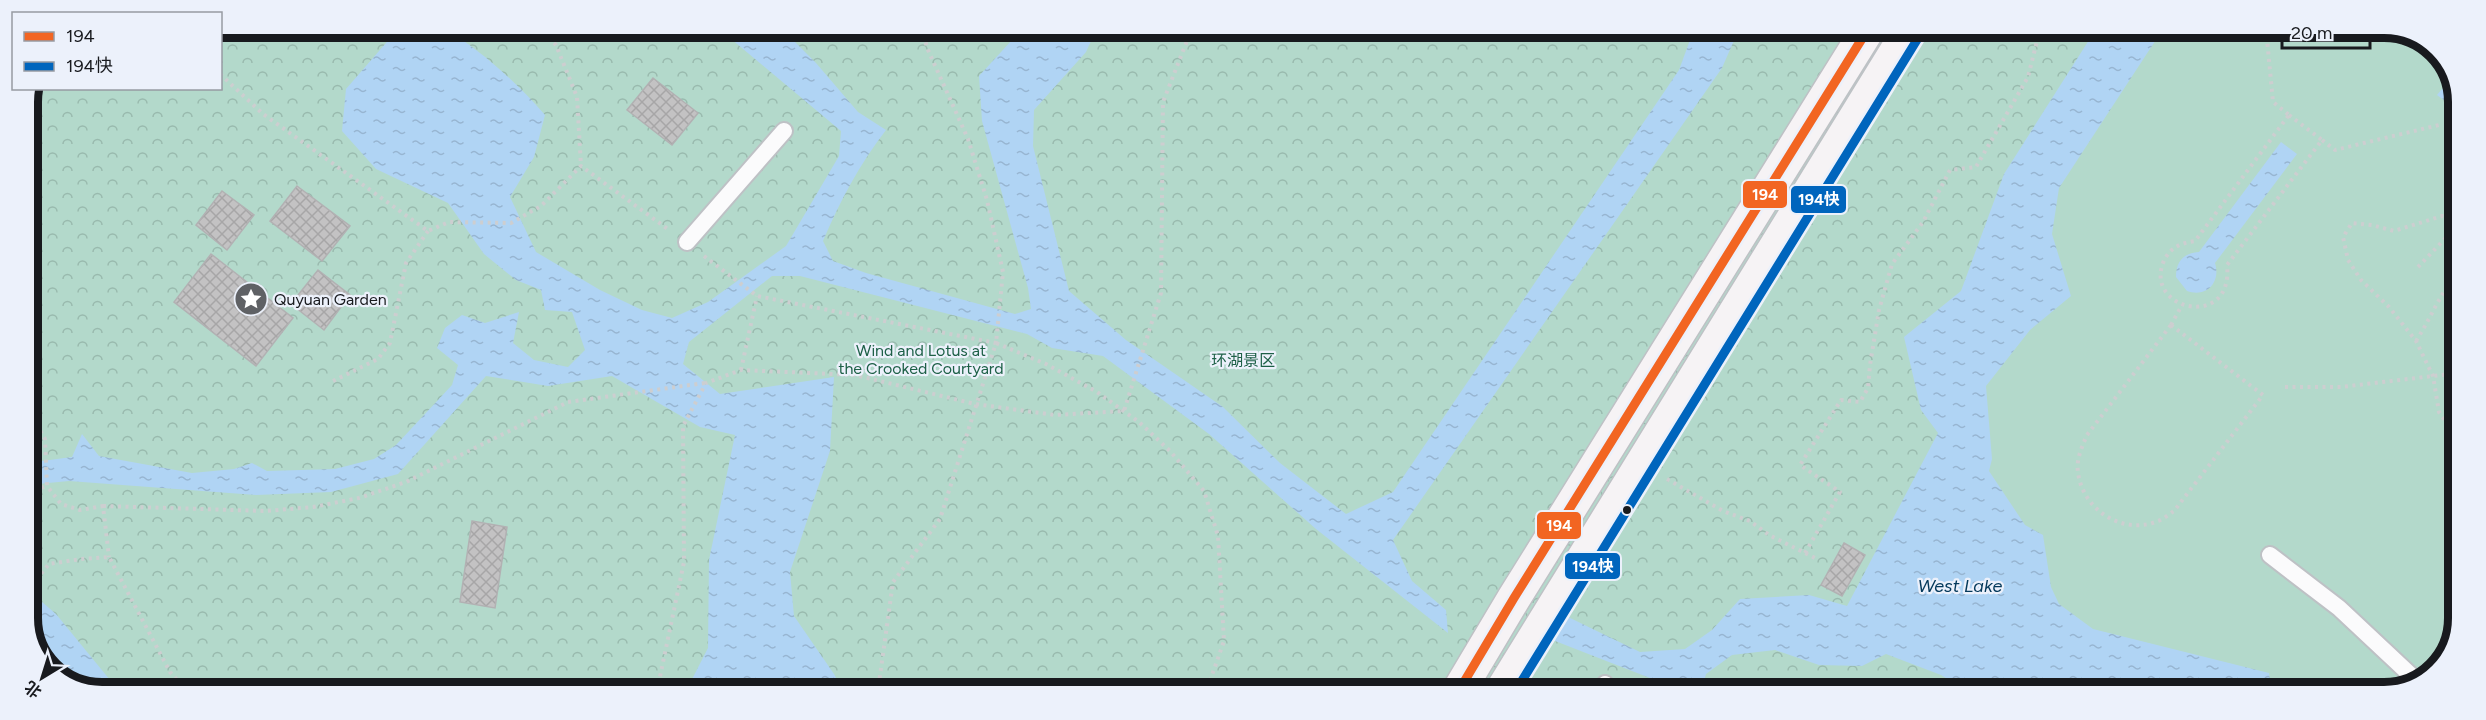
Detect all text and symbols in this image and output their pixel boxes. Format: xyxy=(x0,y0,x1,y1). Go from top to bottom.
legend xyxy=(12,12,222,90)
scale bar xyxy=(2282,12,2370,50)
text: 20 m xyxy=(2291,22,2332,44)
text: 194 xyxy=(66,25,95,47)
text: 194快 xyxy=(66,55,113,77)
line badge: 194 xyxy=(1742,180,1788,209)
text: 194 xyxy=(1752,185,1778,204)
line badge: 194快 xyxy=(1790,185,1847,214)
text: 194快 xyxy=(1798,190,1840,209)
place icon: Quyuan Garden xyxy=(233,281,269,317)
place label: Quyuan Garden xyxy=(274,290,387,309)
park label: Wind and Lotus at the Crooked Courtyard xyxy=(838,341,1004,378)
park label: 环湖景区 xyxy=(1211,351,1275,370)
unlabelled marker xyxy=(1621,504,1633,516)
line badge: 194 xyxy=(1536,511,1582,540)
text: 194 xyxy=(1546,516,1572,535)
line badge: 194快 xyxy=(1564,552,1621,580)
text: 194快 xyxy=(1572,557,1614,576)
water label: West Lake xyxy=(1918,575,2002,597)
north arrow xyxy=(12,648,72,708)
text: 北 xyxy=(21,677,45,702)

